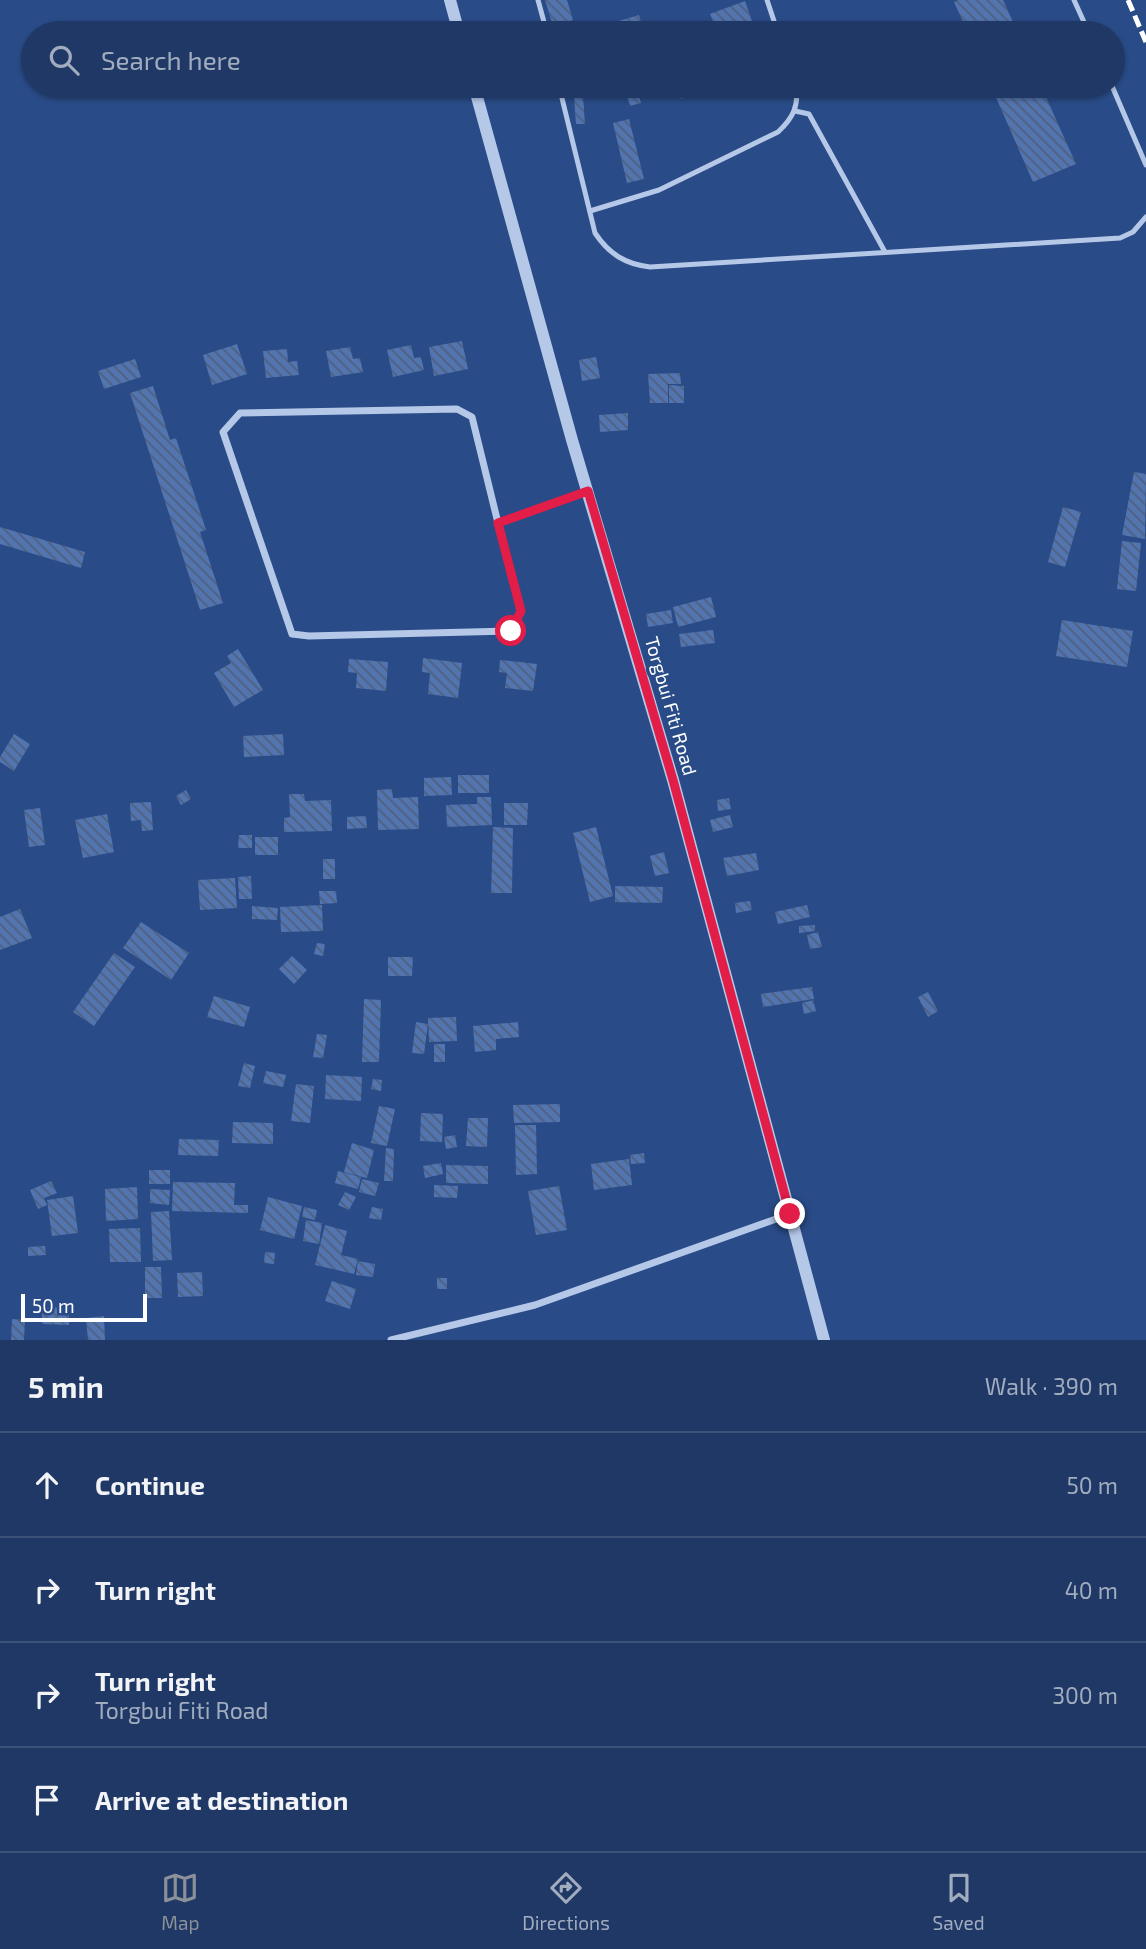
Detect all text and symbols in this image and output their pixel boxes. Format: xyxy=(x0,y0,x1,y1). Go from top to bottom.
search box xyxy=(21,21,1125,98)
icon: search xyxy=(45,41,83,79)
text: Search here xyxy=(101,44,241,75)
route start xyxy=(495,615,526,646)
street label: Torgbui Fiti Road xyxy=(641,634,702,778)
route end xyxy=(774,1198,805,1229)
scale bar xyxy=(21,1291,147,1323)
text: 50 m xyxy=(32,1294,75,1317)
text: 5 min xyxy=(28,1368,104,1404)
text: Walk · 390 m xyxy=(985,1372,1118,1400)
icon: ahead xyxy=(28,1466,66,1504)
text: Continue xyxy=(95,1469,205,1500)
text: 50 m xyxy=(1067,1471,1118,1499)
icon: right xyxy=(28,1571,66,1609)
text: Turn right xyxy=(95,1574,216,1605)
text: 40 m xyxy=(1065,1576,1118,1604)
text: Turn right xyxy=(95,1665,216,1696)
icon: right xyxy=(28,1676,66,1714)
text: 300 m xyxy=(1052,1681,1118,1709)
text: Torgbui Fiti Road xyxy=(95,1696,269,1724)
icon: arrive xyxy=(28,1781,66,1819)
text: Arrive at destination xyxy=(95,1784,348,1815)
tab: Map xyxy=(161,1869,199,1934)
tab: Directions xyxy=(522,1869,610,1934)
tab: Saved xyxy=(932,1869,985,1934)

